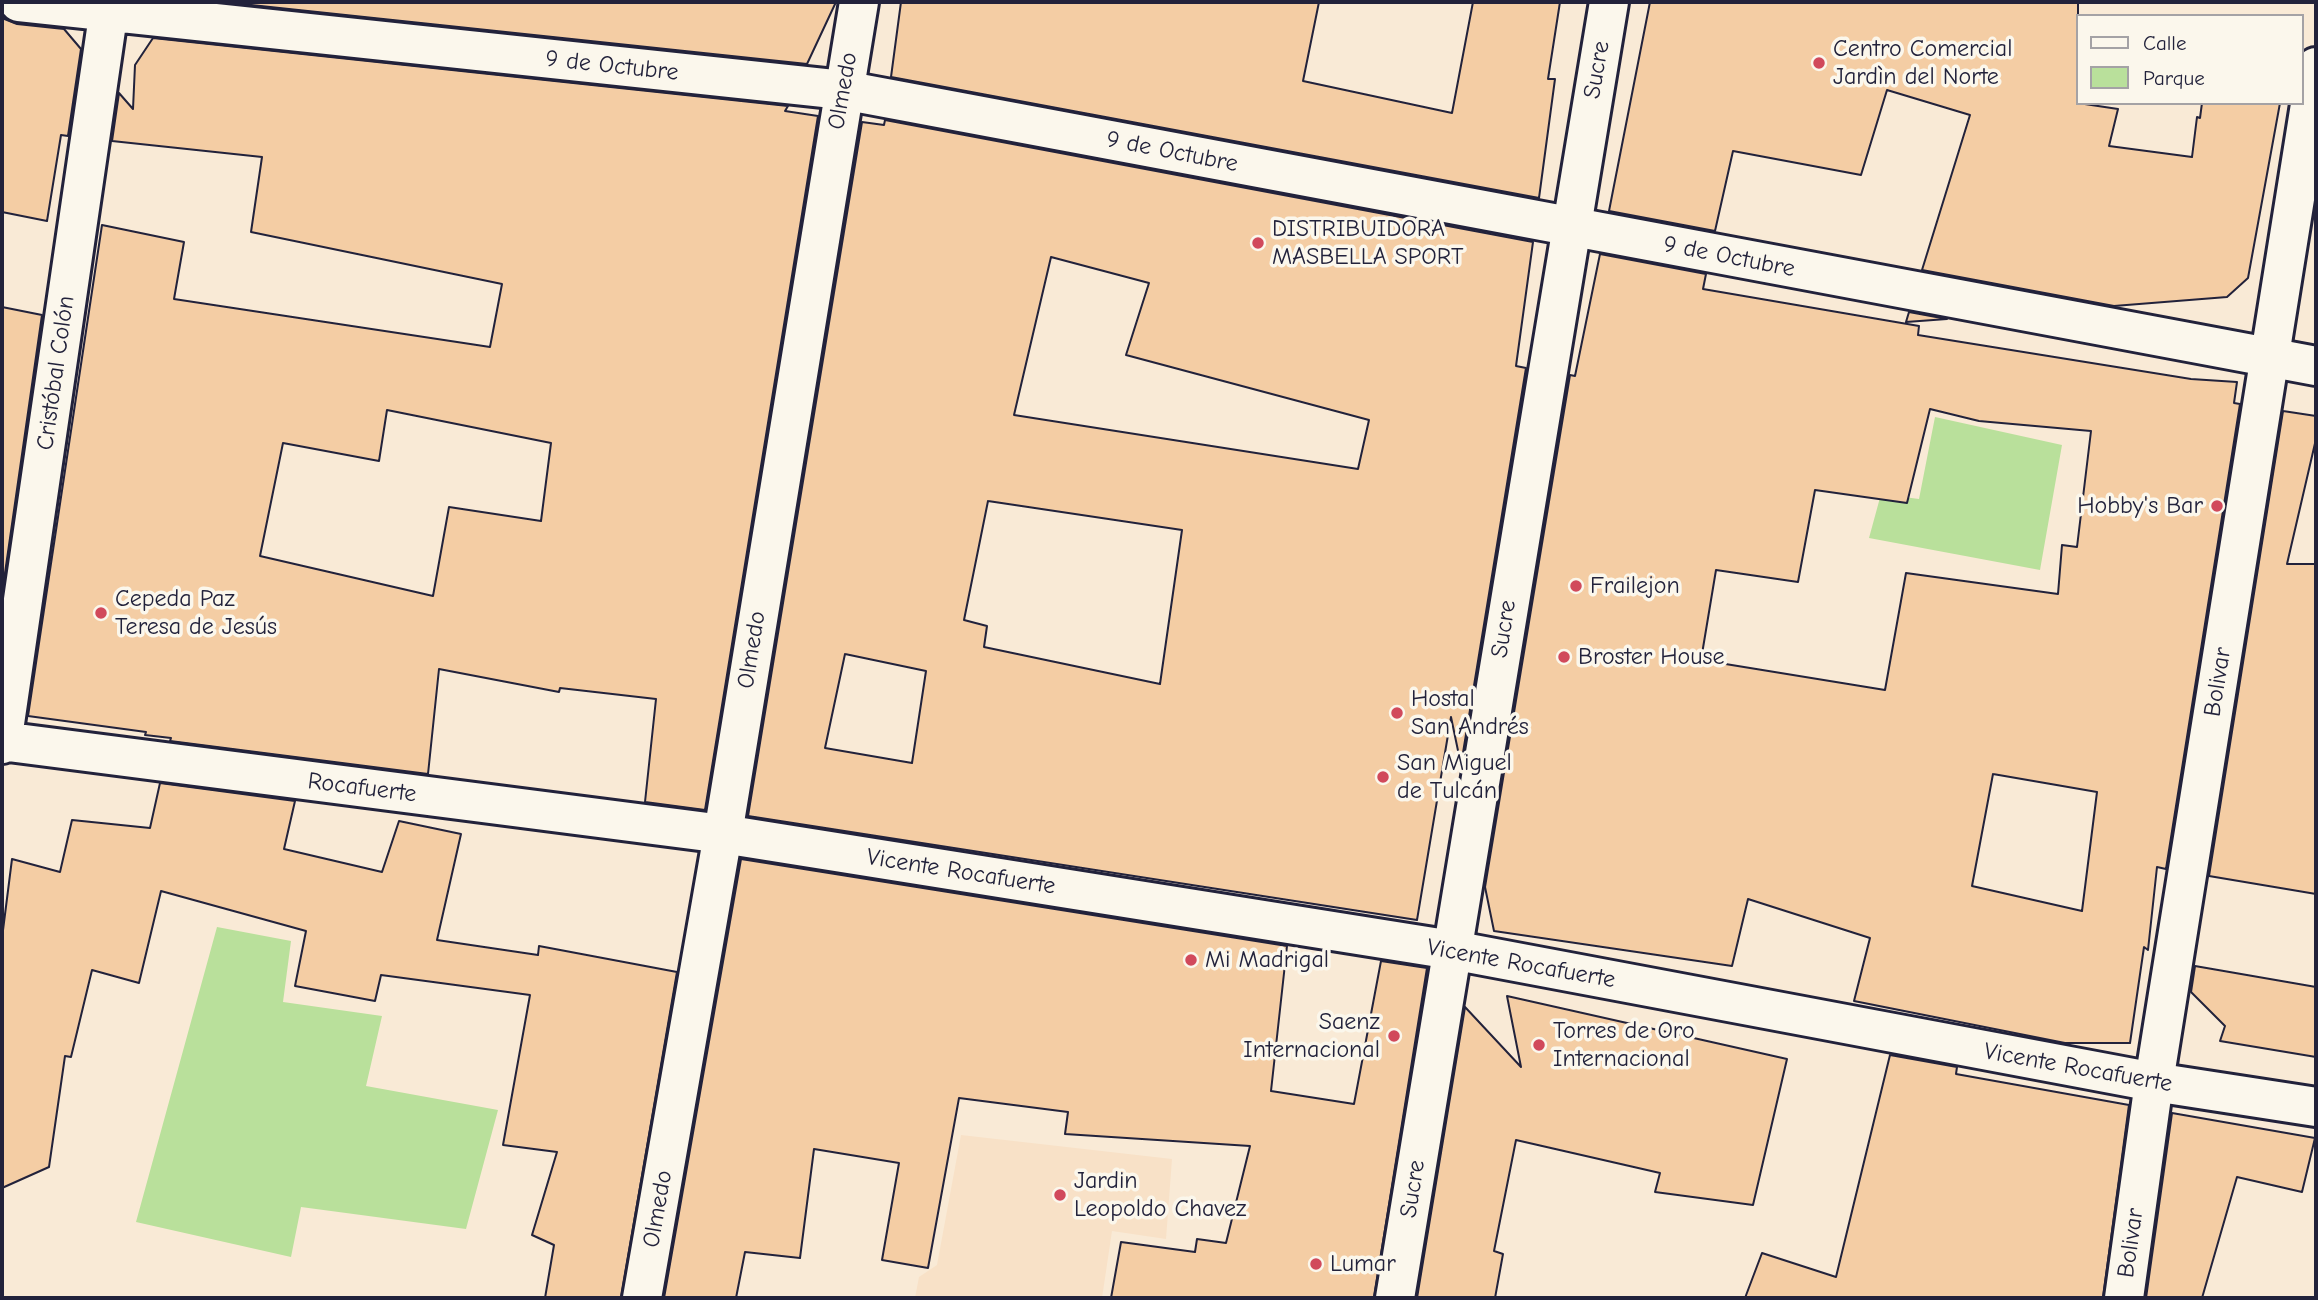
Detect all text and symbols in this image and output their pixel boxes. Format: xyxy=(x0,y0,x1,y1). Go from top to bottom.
legend xyxy=(2076,14,2304,105)
text: Calle xyxy=(2143,31,2186,55)
place label: Centro Comercial Jardìn del Norte xyxy=(1833,35,2012,91)
street label: Sucre xyxy=(1578,39,1616,101)
street label: 9 de Octubre xyxy=(544,45,680,87)
street label: Olmedo xyxy=(822,50,864,132)
marker: Centro Comercial Jardìn del Norte xyxy=(1811,55,1827,71)
text: Parque xyxy=(2143,66,2205,90)
street label: 9 de Octubre xyxy=(1104,125,1240,179)
place label: DISTRIBUIDORA MASBELLA SPORT xyxy=(1272,215,1464,271)
street label: 9 de Octubre xyxy=(1661,230,1797,284)
marker: DISTRIBUIDORA MASBELLA SPORT xyxy=(1250,235,1266,251)
street label: Cristóbal Colón xyxy=(31,294,81,452)
place label: Hobby's Bar xyxy=(2077,492,2203,520)
marker: Hobby's Bar xyxy=(2209,498,2225,514)
place label: Frailejon xyxy=(1590,572,1680,600)
marker: Frailejon xyxy=(1568,578,1584,594)
place label: Cepeda Paz Teresa de Jesús xyxy=(115,585,277,641)
street label: Sucre xyxy=(1485,598,1523,660)
marker: Cepeda Paz Teresa de Jesús xyxy=(93,605,109,621)
street label: Olmedo xyxy=(732,609,772,691)
place label: Broster House xyxy=(1578,643,1724,671)
street label: Bolivar xyxy=(2198,645,2238,719)
marker: Broster House xyxy=(1556,649,1572,665)
place label: Hostal San Andrés xyxy=(1411,685,1529,741)
marker: Hostal San Andrés xyxy=(1389,705,1405,721)
place label: San Miguel de Tulcán xyxy=(1397,749,1512,805)
street label: Rocafuerte xyxy=(306,767,418,809)
marker: San Miguel de Tulcán xyxy=(1375,769,1391,785)
street label: Vicente Rocafuerte xyxy=(865,843,1057,901)
street label: Vicente Rocafuerte xyxy=(1425,933,1617,995)
place label: Mi Madrigal xyxy=(1205,946,1329,974)
marker: Mi Madrigal xyxy=(1183,952,1199,968)
place label: Saenz Internacional xyxy=(1243,1008,1380,1064)
place label: Torres de Oro Internacional xyxy=(1553,1017,1695,1073)
marker: Saenz Internacional xyxy=(1386,1028,1402,1044)
marker: Torres de Oro Internacional xyxy=(1531,1037,1547,1053)
street label: Vicente Rocafuerte xyxy=(1982,1037,2174,1099)
street label: Sucre xyxy=(1394,1158,1432,1220)
place label: Jardin Leopoldo Chavez xyxy=(1074,1167,1246,1223)
street label: Olmedo xyxy=(637,1168,679,1250)
marker: Jardin Leopoldo Chavez xyxy=(1052,1187,1068,1203)
street label: Bolivar xyxy=(2112,1206,2150,1280)
place label: Lumar xyxy=(1330,1250,1396,1278)
marker: Lumar xyxy=(1308,1256,1324,1272)

